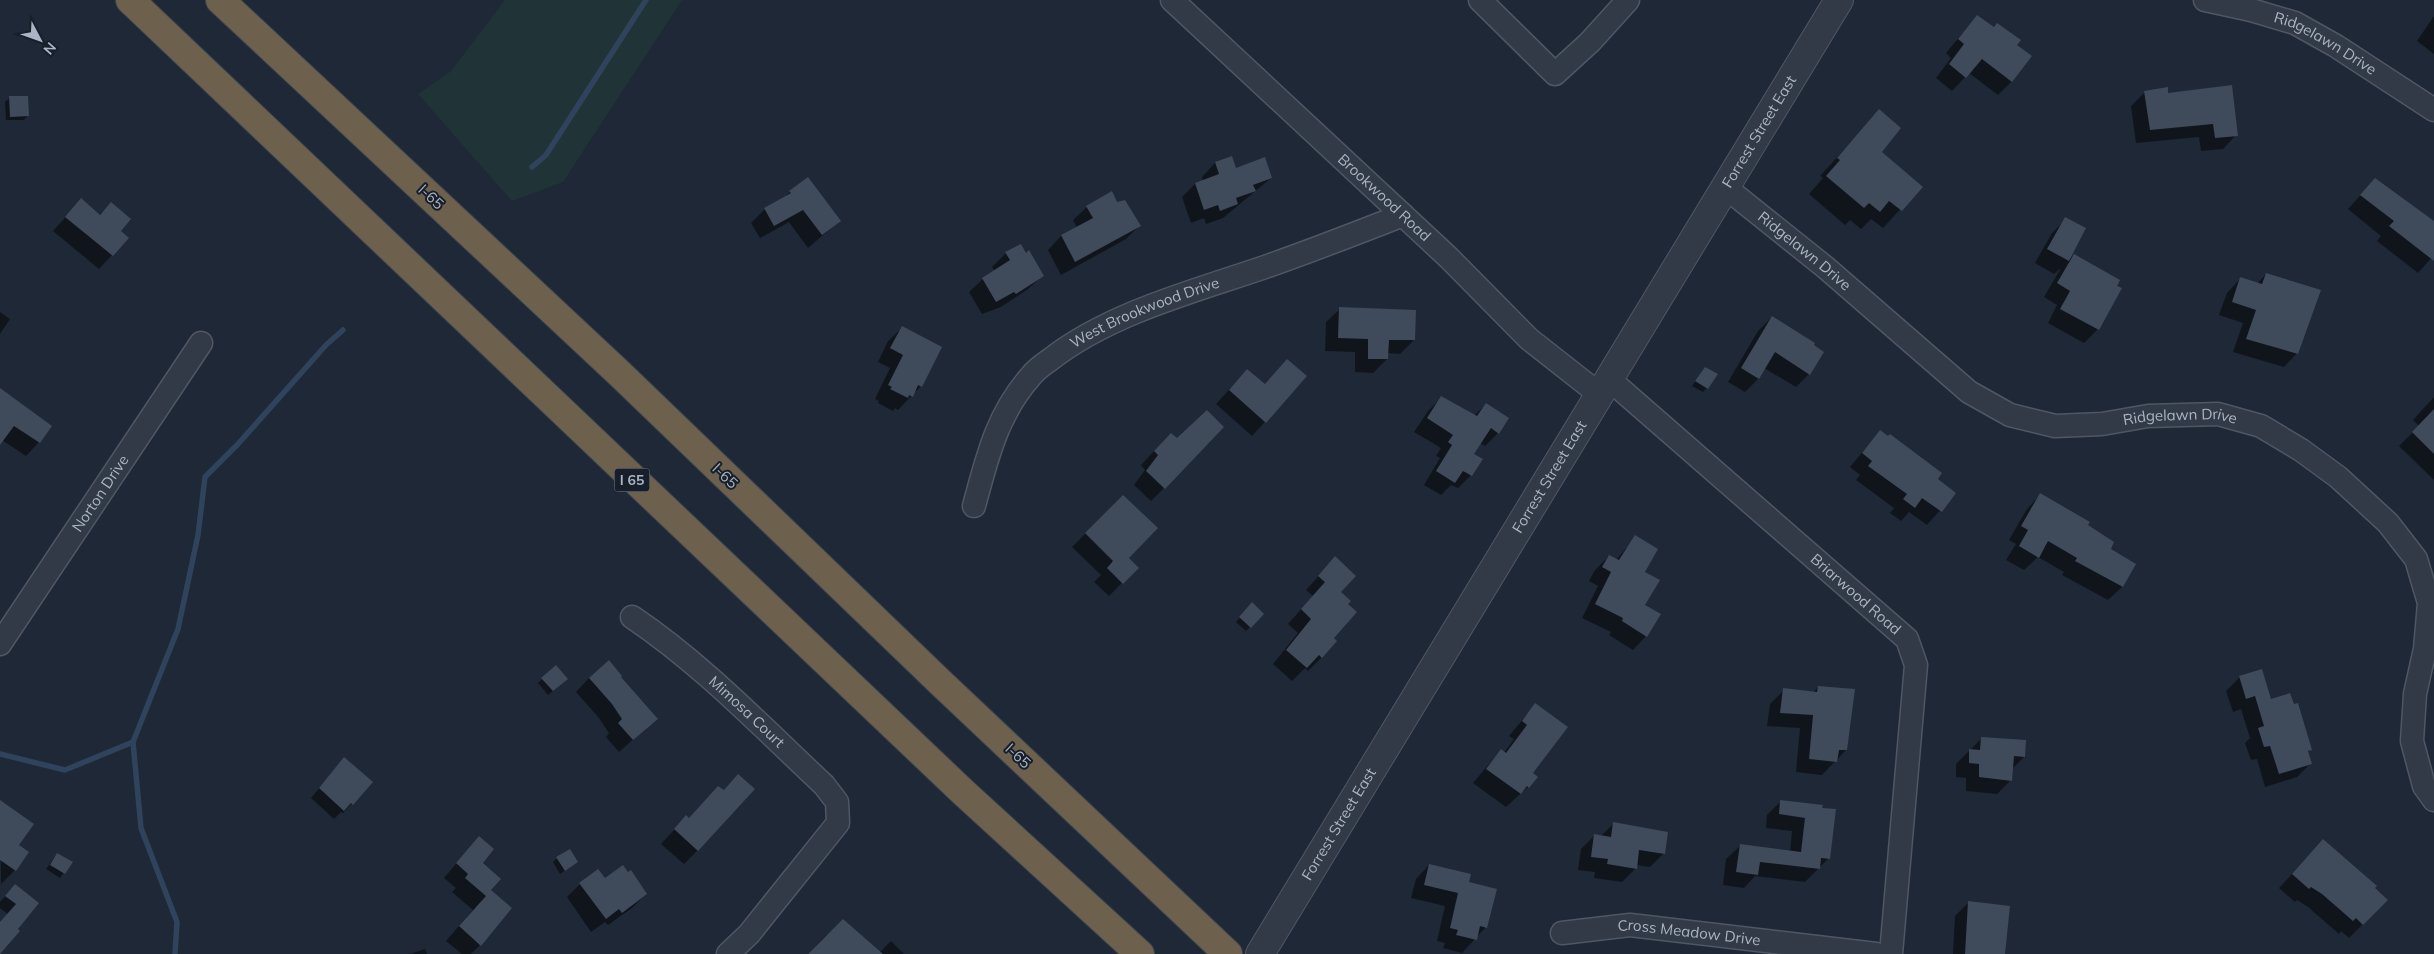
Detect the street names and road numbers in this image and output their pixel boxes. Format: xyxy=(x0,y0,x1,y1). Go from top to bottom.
street label: Ridgelawn Drive xyxy=(2272,7,2380,79)
street label: Forrest Street East xyxy=(1717,72,1800,191)
street label: Brookwood Road xyxy=(1334,149,1435,245)
street label: I-65 xyxy=(415,180,448,213)
street label: Ridgelawn Drive xyxy=(1754,207,1855,294)
street label: West Brookwood Drive xyxy=(1066,273,1221,352)
street label: Ridgelawn Drive xyxy=(2121,404,2240,429)
street label: Forrest Street East xyxy=(1508,417,1590,536)
street label: Norton Drive xyxy=(68,451,133,535)
street label: I-65 xyxy=(709,459,742,492)
road number: I 65 xyxy=(614,468,650,492)
street label: Briarwood Road xyxy=(1807,549,1905,639)
street label: Mimosa Court xyxy=(705,672,789,752)
street label: I-65 xyxy=(1002,739,1035,772)
street label: Forrest Street East xyxy=(1297,764,1380,883)
street label: Cross Meadow Drive xyxy=(1617,915,1762,949)

